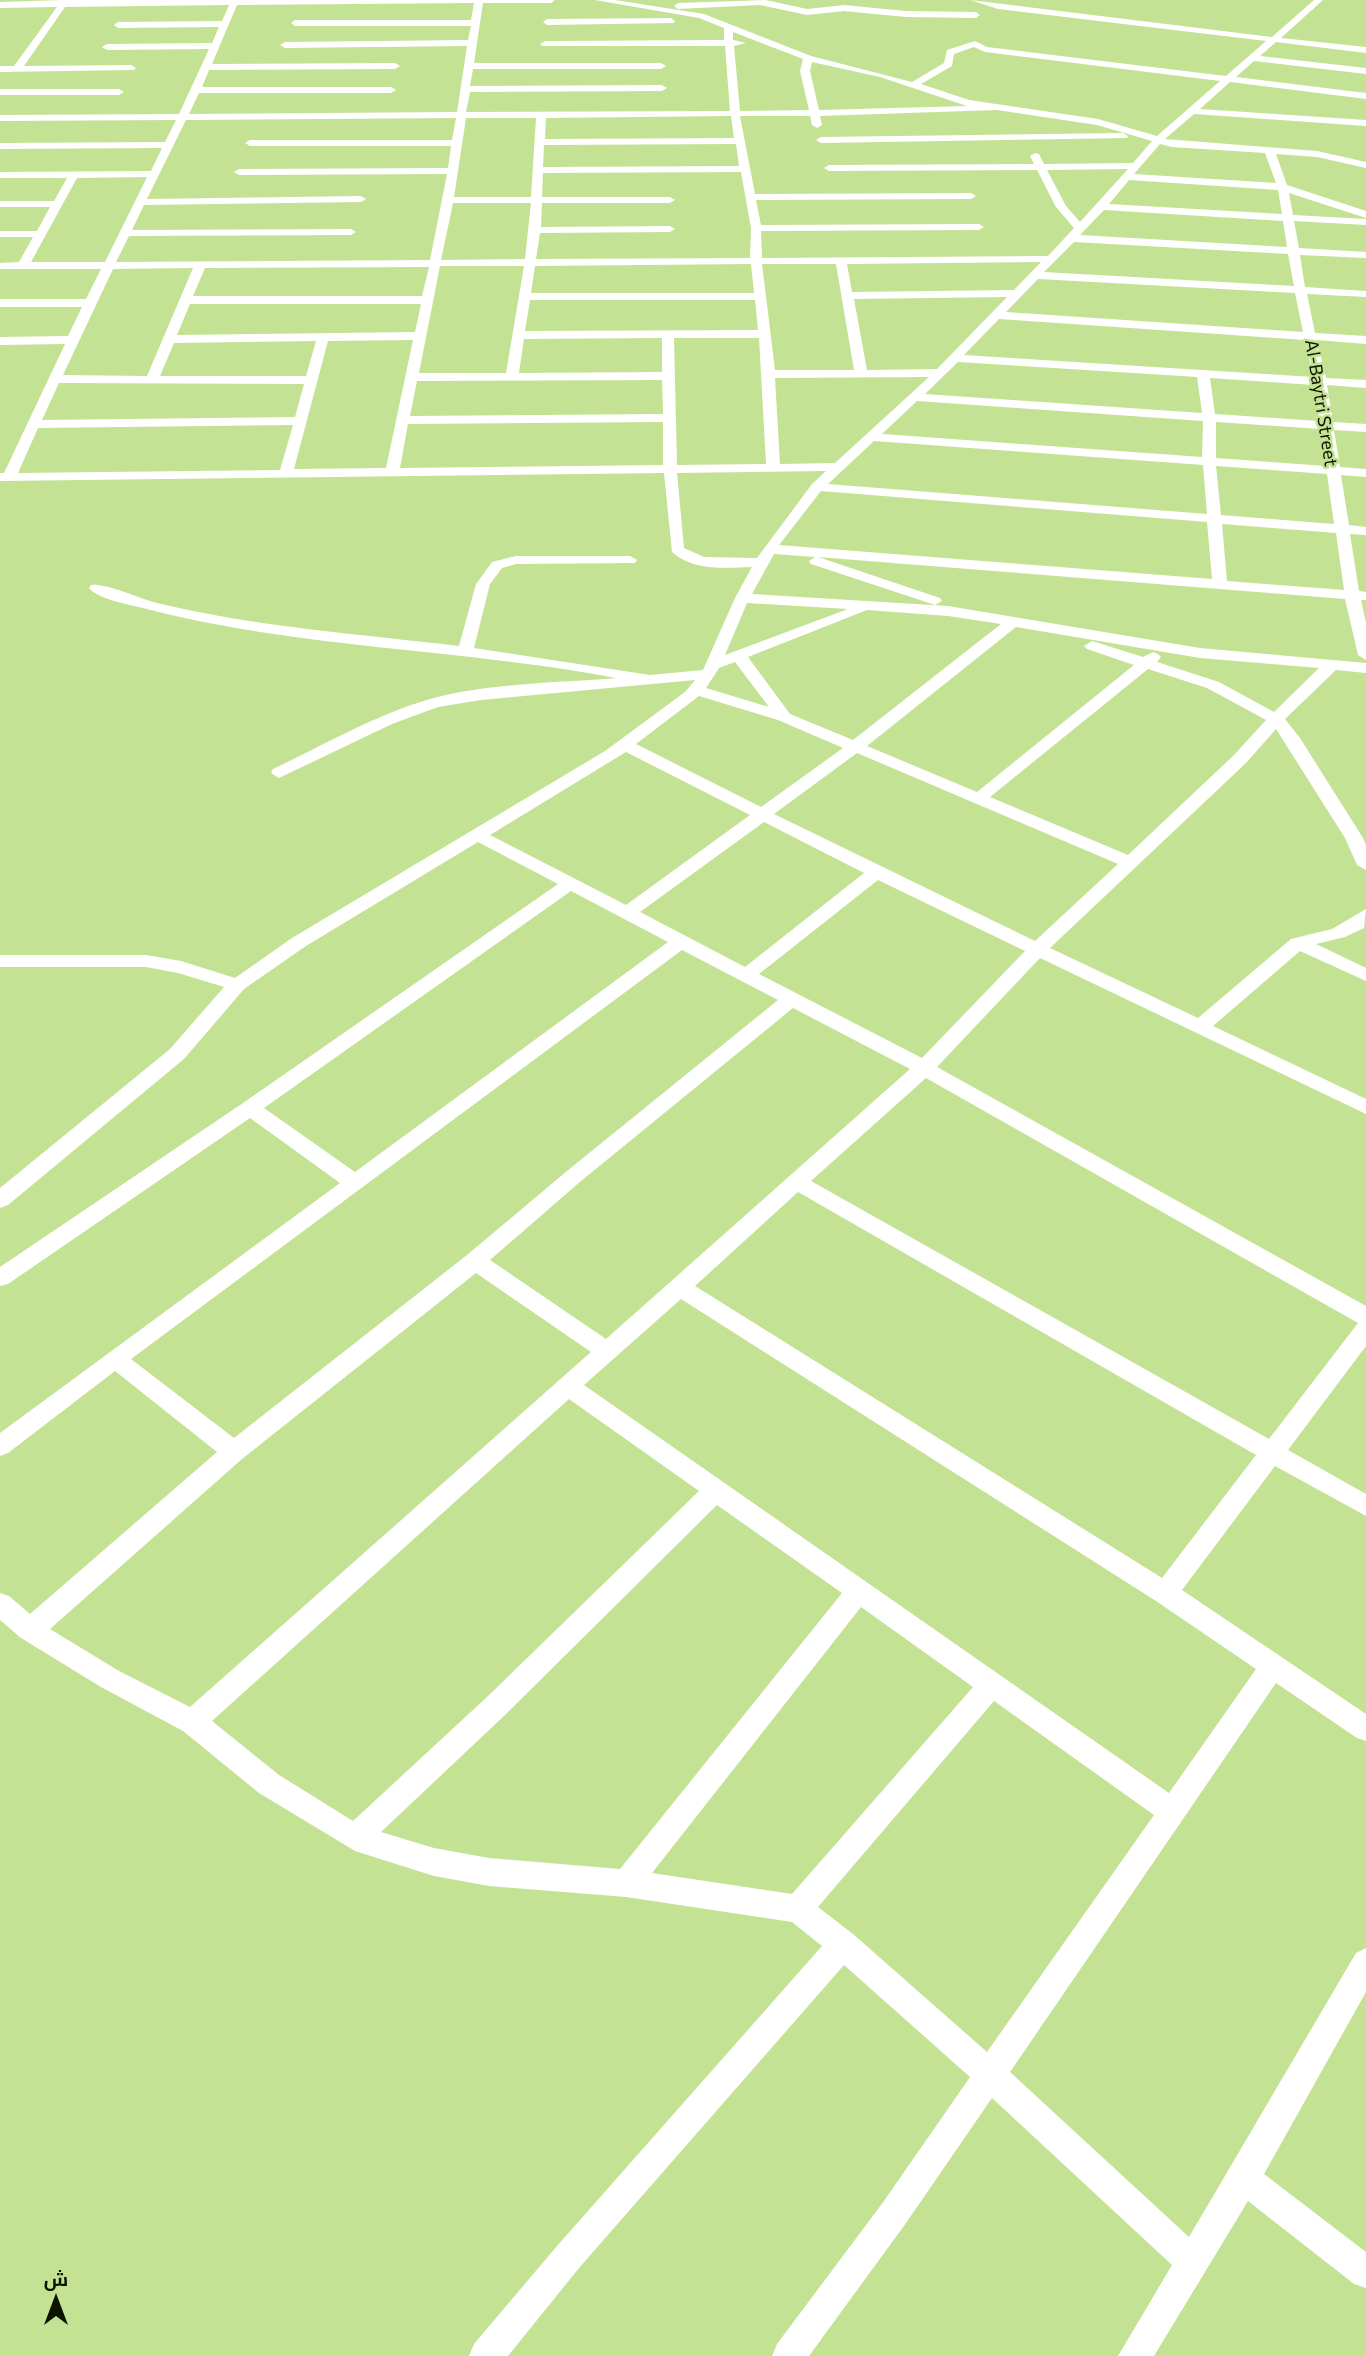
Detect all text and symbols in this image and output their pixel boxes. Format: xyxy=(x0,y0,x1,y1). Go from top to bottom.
street label: Al-Baytri Street xyxy=(1300,338,1342,468)
north arrow xyxy=(21,2265,91,2335)
text: ش xyxy=(44,2267,68,2290)

